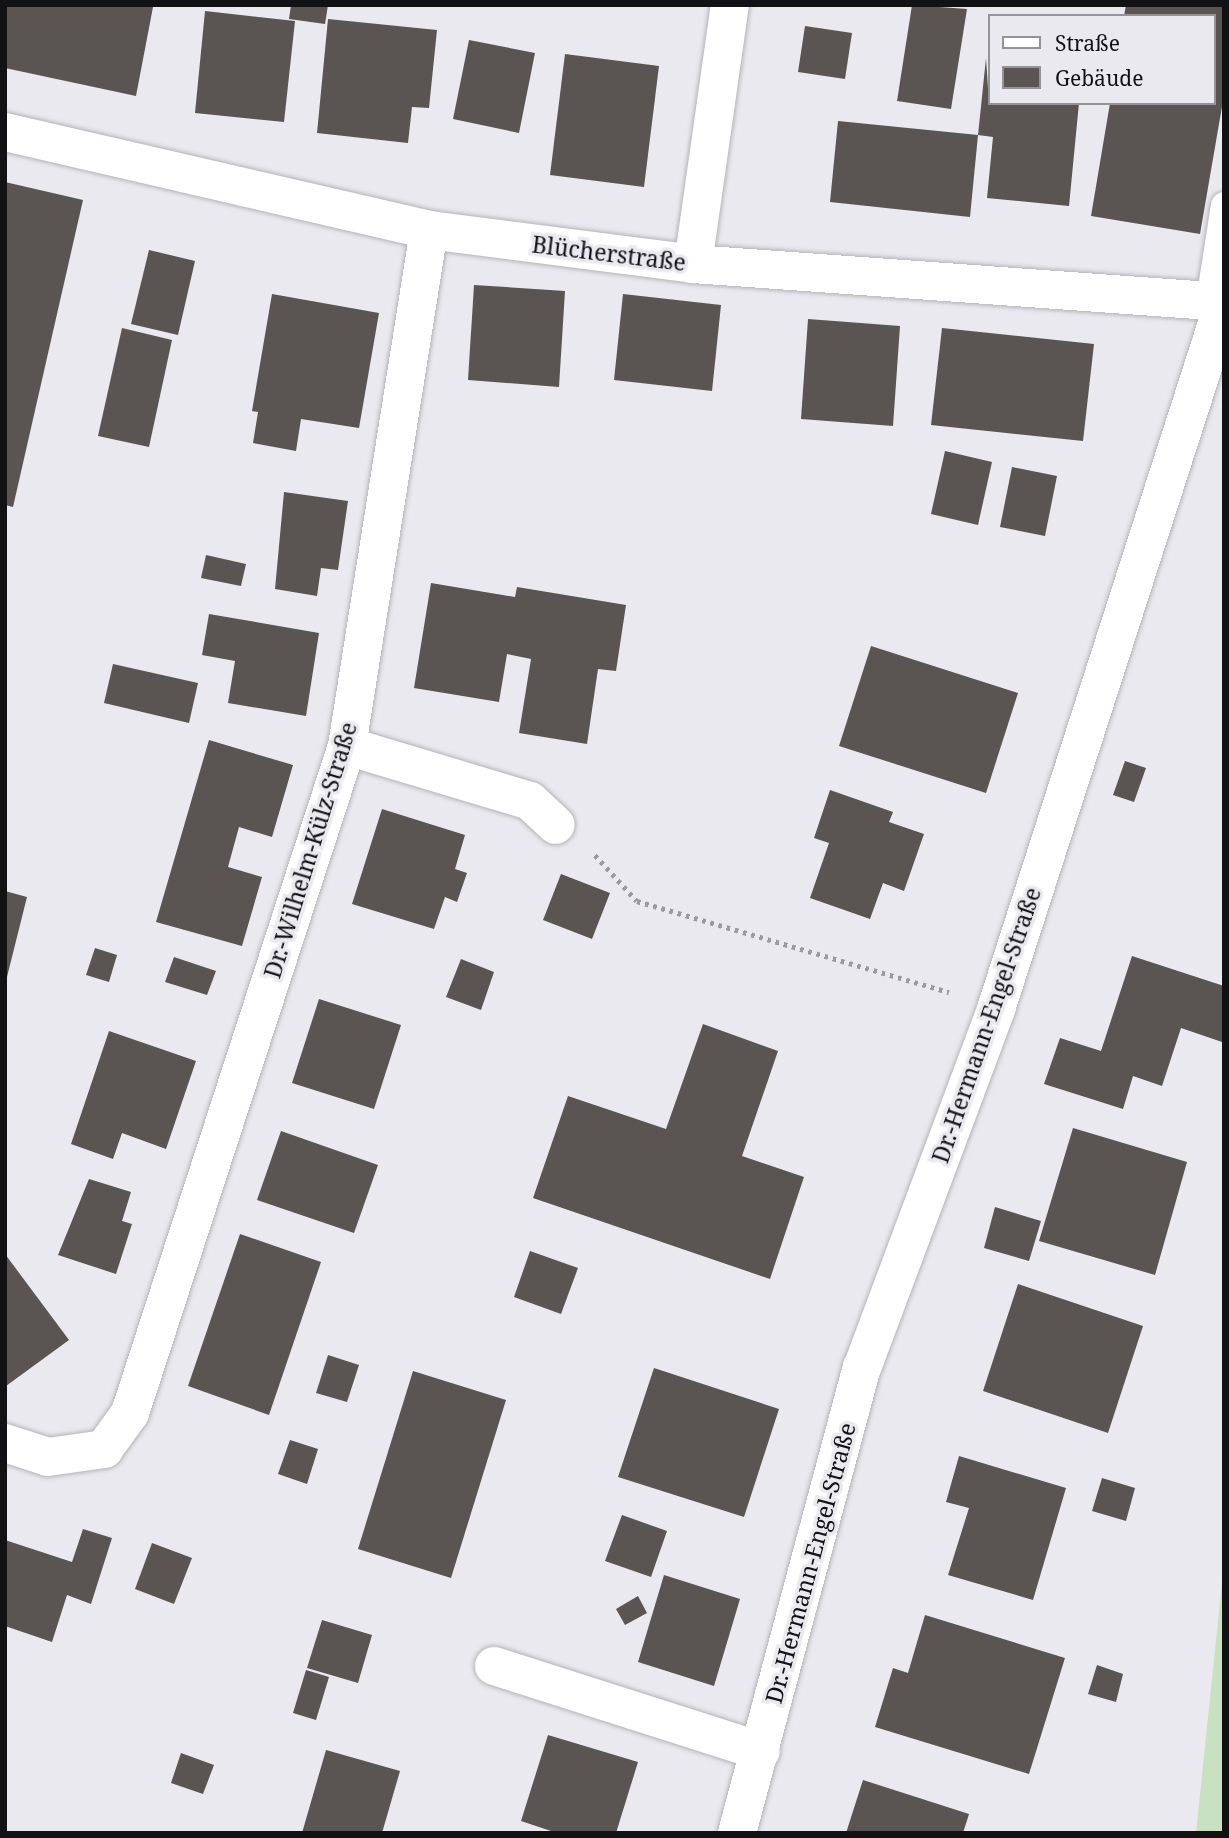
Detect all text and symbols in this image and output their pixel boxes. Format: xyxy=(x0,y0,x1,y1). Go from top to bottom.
legend xyxy=(988,14,1215,105)
text: Straße xyxy=(1055,29,1120,57)
text: Gebäude xyxy=(1055,64,1143,92)
street label: Blücherstraße xyxy=(530,230,688,276)
street label: Dr.-Wilhelm-Külz-Straße xyxy=(258,719,362,981)
street label: Dr.-Hermann-Engel-Straße xyxy=(926,884,1046,1166)
street label: Dr.-Hermann-Engel-Straße xyxy=(759,1420,861,1706)

